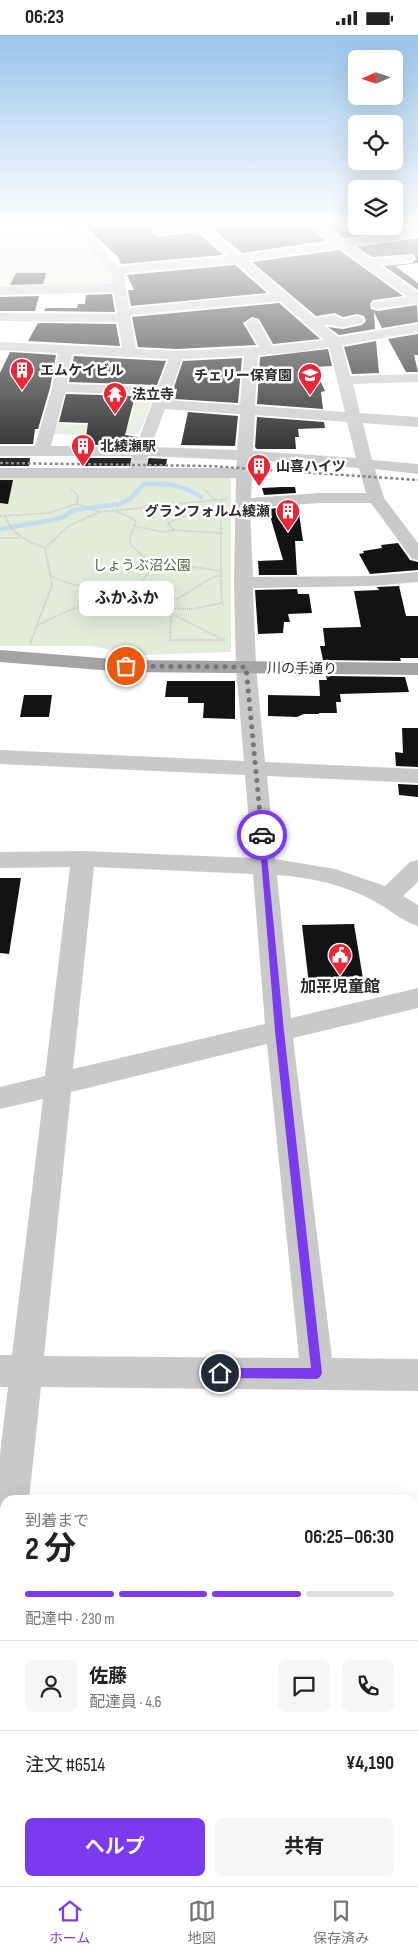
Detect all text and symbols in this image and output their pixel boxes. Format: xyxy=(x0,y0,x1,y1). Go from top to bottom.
text: 06:23 xyxy=(25,6,64,29)
north arrow xyxy=(348,50,402,105)
map controls xyxy=(348,50,403,235)
button: locate xyxy=(348,115,403,170)
button: layers xyxy=(348,180,403,235)
building icon: エムケイビル xyxy=(9,357,35,391)
place label: エムケイビル xyxy=(40,362,124,379)
school or university icon: チェリー保育園 xyxy=(297,362,323,396)
place label: チェリー保育園 xyxy=(194,367,292,384)
temple icon: 法立寺 xyxy=(102,381,128,415)
place label: 法立寺 xyxy=(132,386,174,403)
building icon: 北綾瀬駅 xyxy=(70,433,96,467)
place label: 北綾瀬駅 xyxy=(100,438,156,455)
building icon: 山喜ハイツ xyxy=(246,453,272,487)
place label: 山喜ハイツ xyxy=(276,458,346,475)
building icon: グランフォルム綾瀬 xyxy=(275,498,301,532)
place label: グランフォルム綾瀬 xyxy=(145,503,270,520)
park label: しょうぶ沼公園 xyxy=(93,557,191,574)
callout: ふかふか xyxy=(78,581,174,616)
text: ふかふか xyxy=(94,589,159,608)
pin xyxy=(105,645,147,687)
icon: bag xyxy=(112,652,140,680)
street label: 川の手通り xyxy=(267,659,337,678)
courier xyxy=(237,810,287,860)
icon: car xyxy=(248,821,276,849)
public building icon: 加平児童館 xyxy=(327,942,353,976)
place label: 加平児童館 xyxy=(300,978,380,997)
pin xyxy=(199,1352,241,1394)
icon: home xyxy=(206,1359,234,1387)
text: 到着まで xyxy=(25,1512,89,1531)
text: 06:25–06:30 xyxy=(304,1526,394,1549)
text: 2 分 xyxy=(25,1530,76,1569)
text: 配達中 · 230 m xyxy=(25,1610,115,1629)
button: person xyxy=(25,1660,77,1712)
button: chat xyxy=(278,1660,330,1712)
button: phone xyxy=(342,1660,394,1712)
text: 佐藤 xyxy=(89,1665,127,1688)
text: 配達員 · 4.6 xyxy=(89,1693,162,1712)
text: ¥4,190 xyxy=(346,1752,394,1775)
text: 注文 #6514 xyxy=(25,1754,105,1777)
button: ヘルプ xyxy=(25,1818,205,1876)
button: 共有 xyxy=(215,1818,394,1876)
tab: ホーム xyxy=(49,1897,90,1947)
tab: 地図 xyxy=(188,1897,216,1947)
tab: 保存済み xyxy=(313,1897,369,1947)

